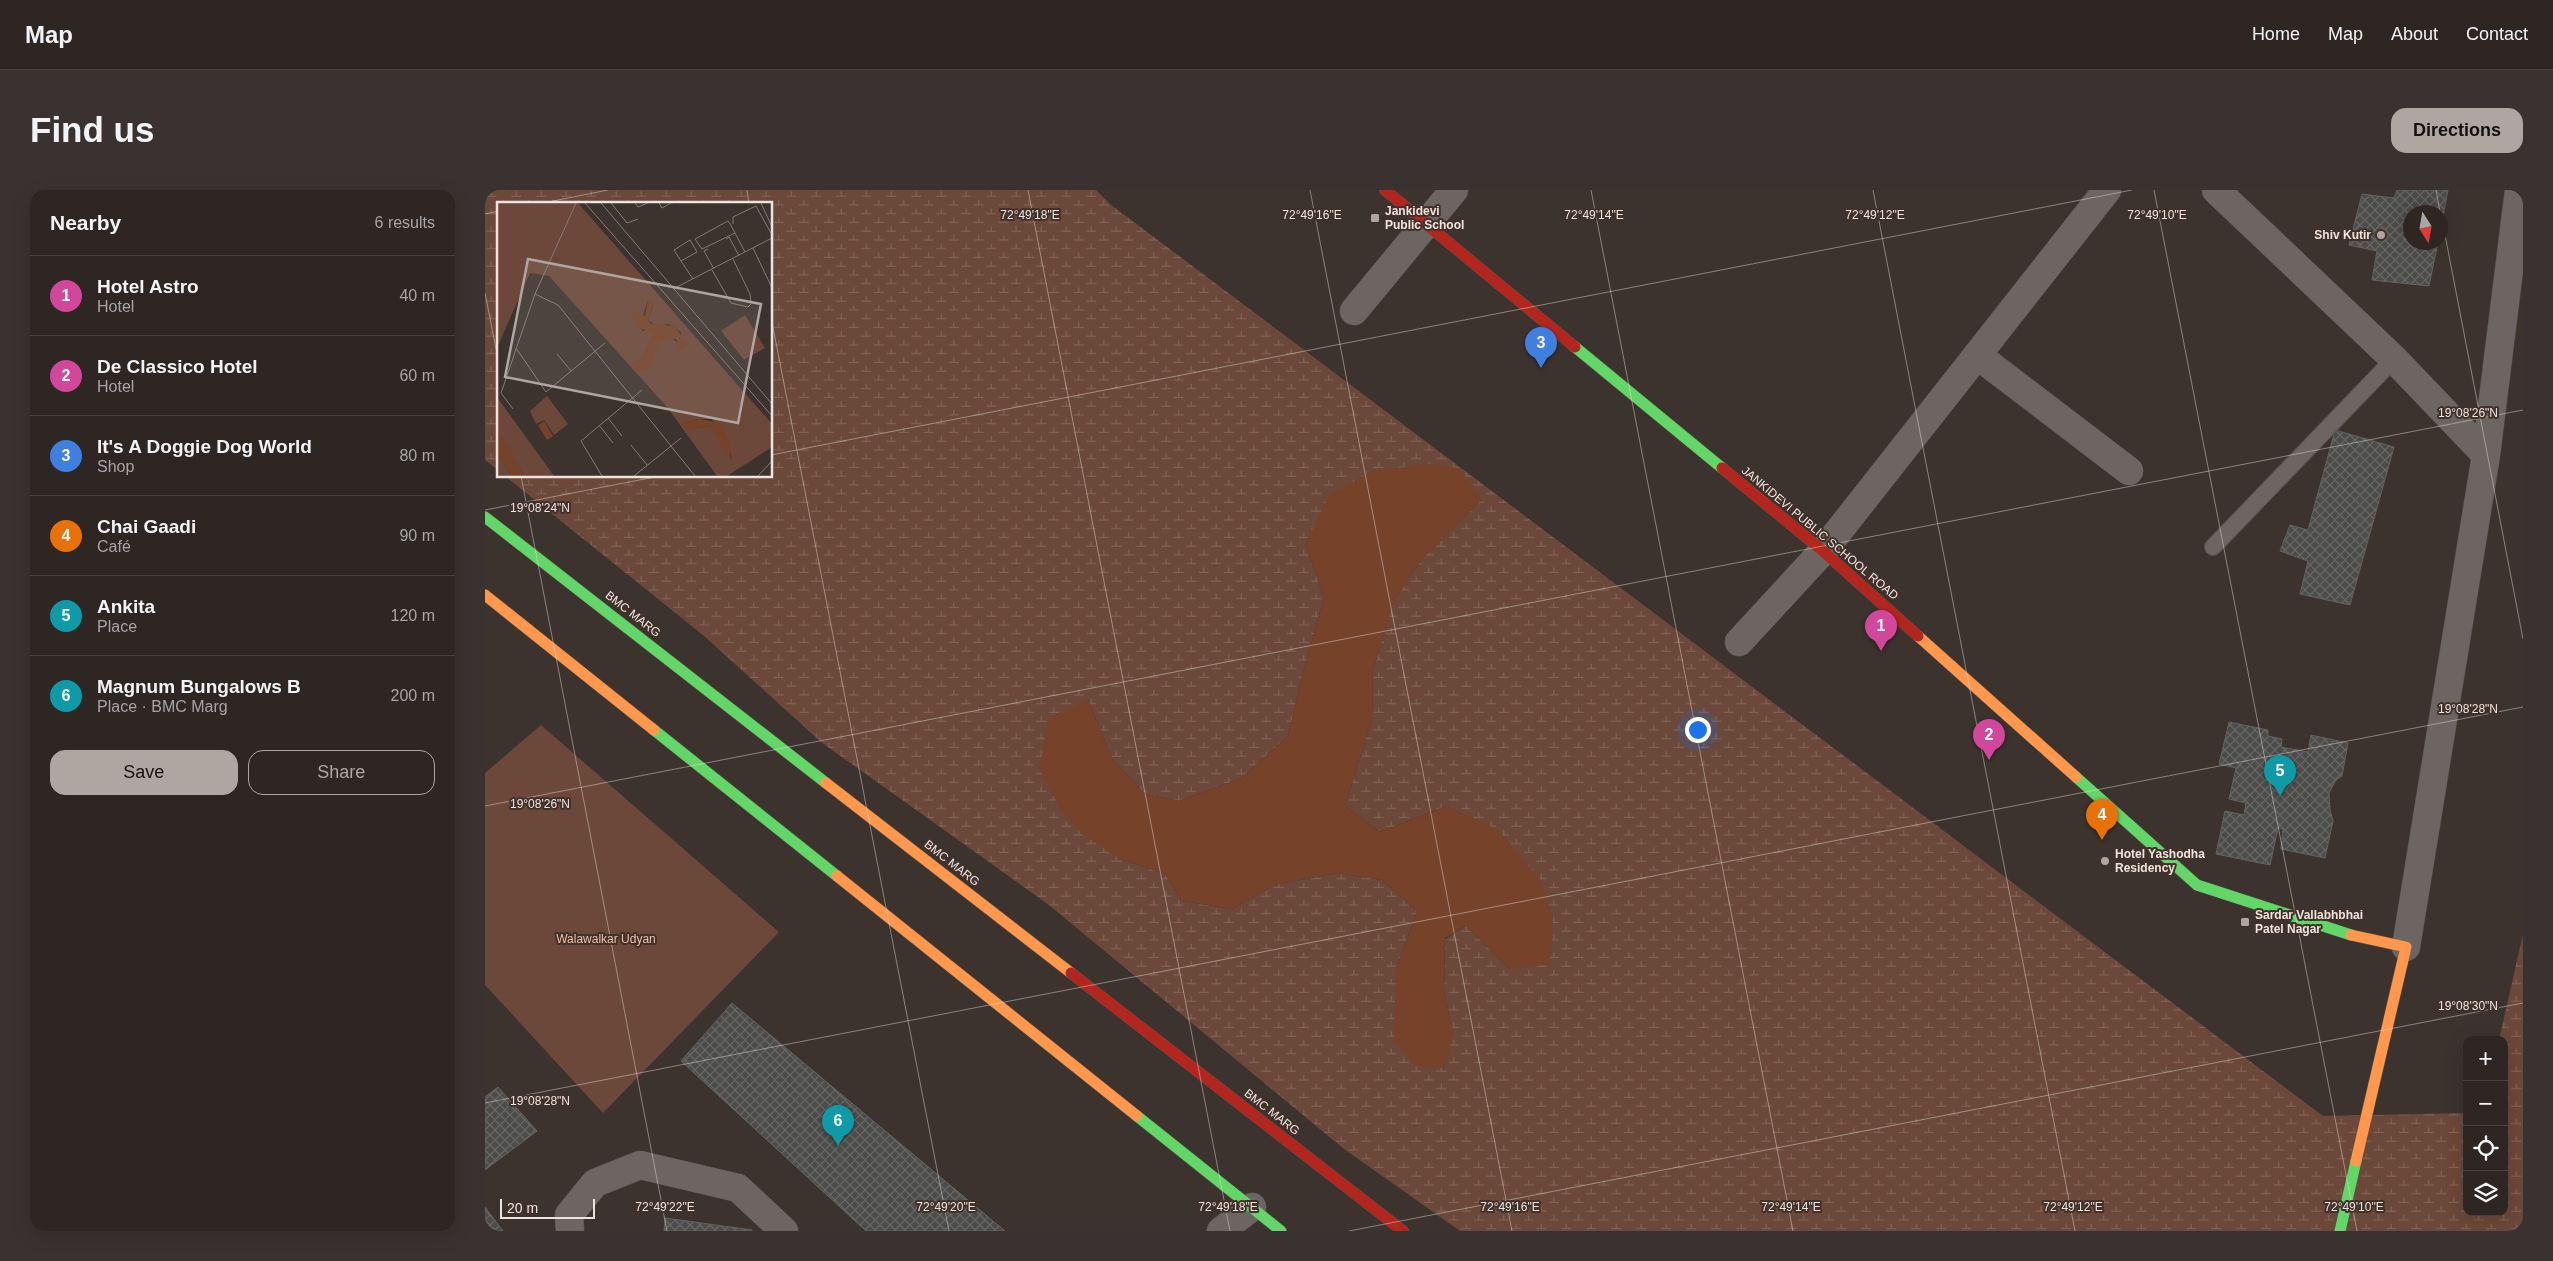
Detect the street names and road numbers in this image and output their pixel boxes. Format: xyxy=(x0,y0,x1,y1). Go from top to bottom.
street label: JANKIDEVI PUBLIC SCHOOL ROAD xyxy=(1739,463,1901,603)
street label: BMC MARG xyxy=(603,588,663,640)
street label: BMC MARG xyxy=(922,837,982,889)
street label: BMC MARG xyxy=(1242,1086,1302,1138)

